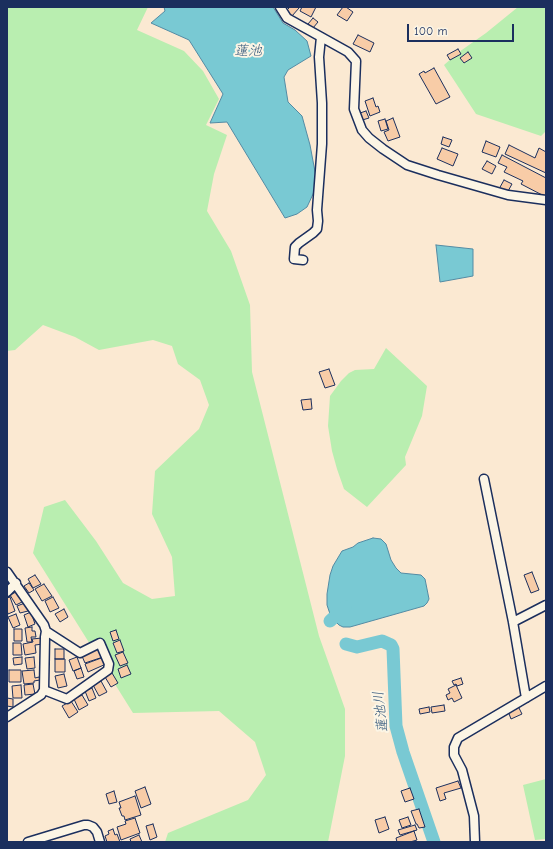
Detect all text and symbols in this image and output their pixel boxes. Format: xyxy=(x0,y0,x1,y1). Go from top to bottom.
scale bar xyxy=(409,16,516,42)
text: 100 m xyxy=(414,24,447,38)
water label: 蓮池 xyxy=(234,43,262,59)
water label: 蓮池川 xyxy=(370,690,392,734)

